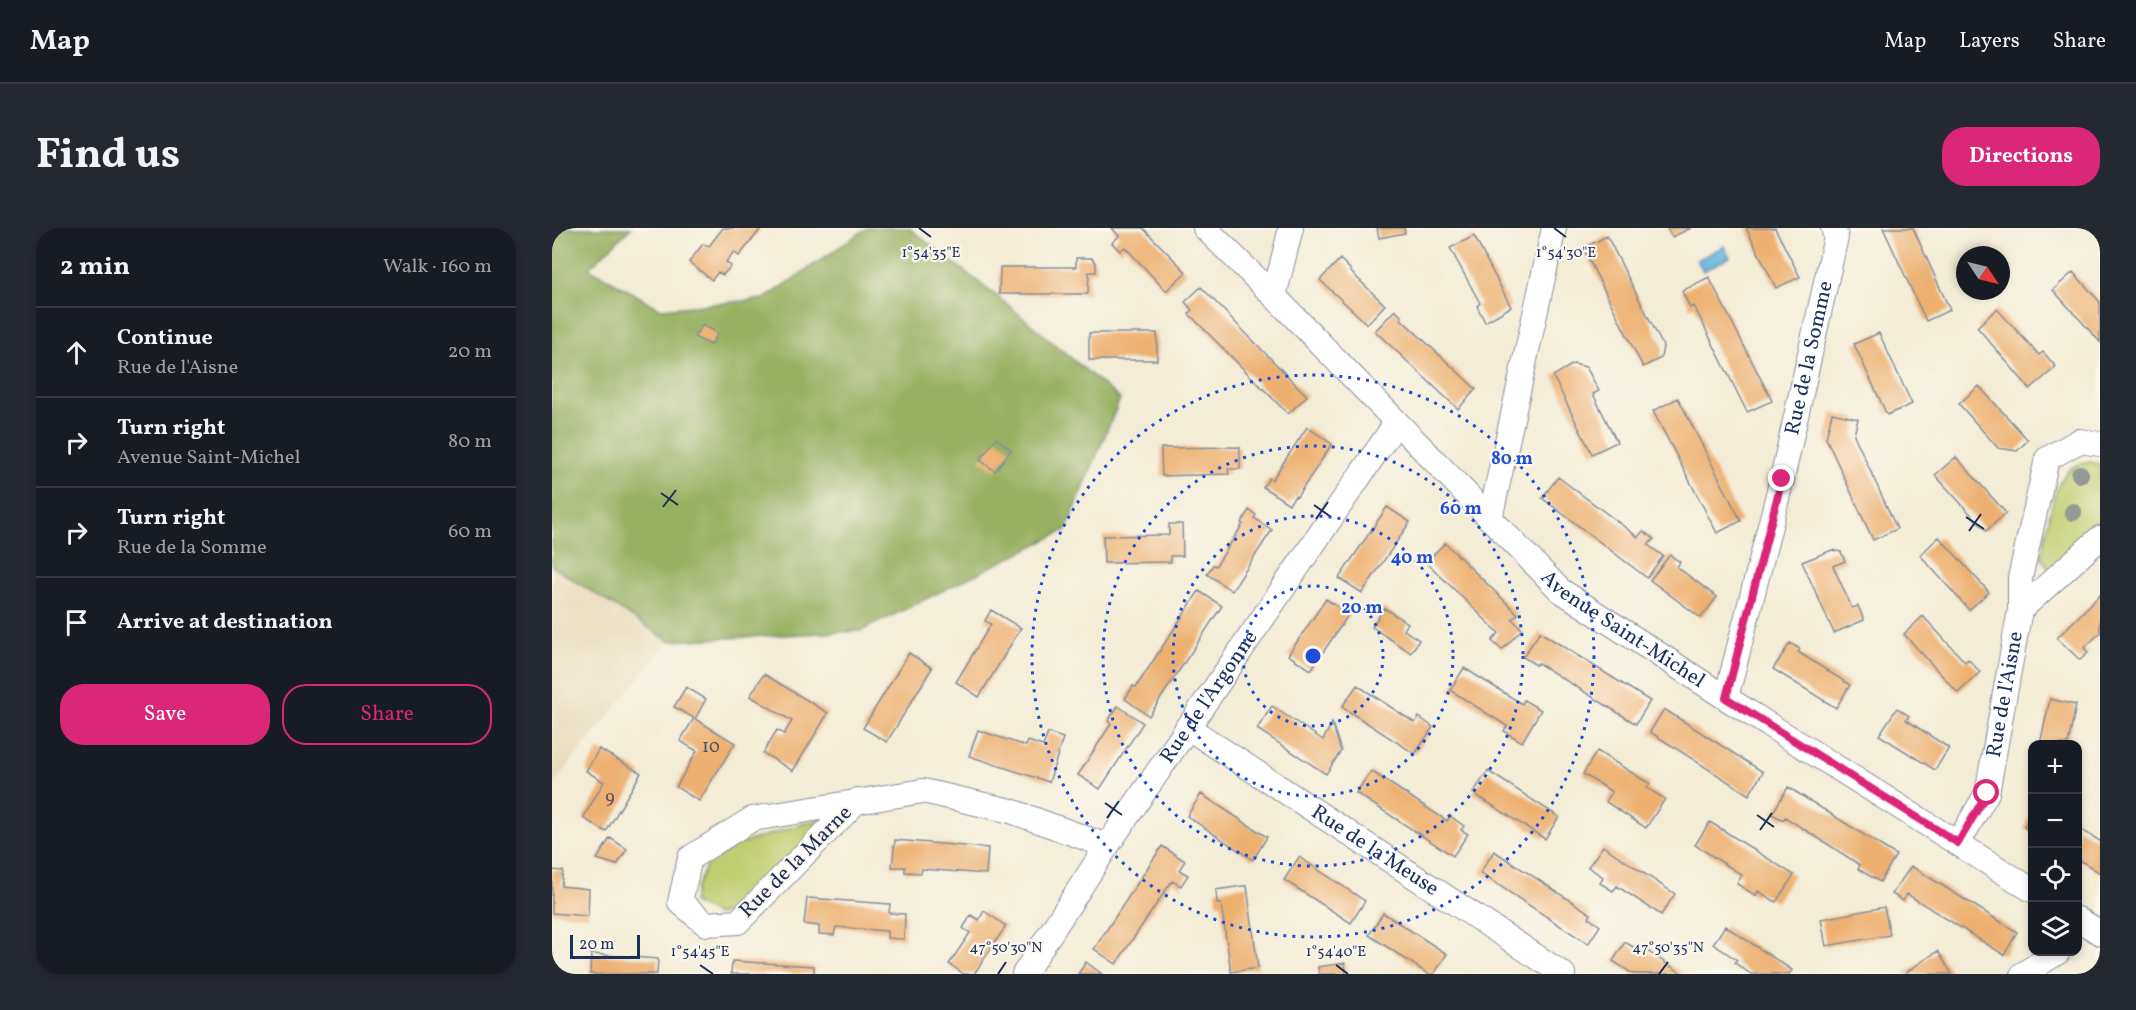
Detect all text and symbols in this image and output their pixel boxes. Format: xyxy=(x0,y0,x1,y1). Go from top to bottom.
text: Map xyxy=(30,22,90,61)
text: Map xyxy=(1884,27,1926,56)
text: Layers xyxy=(1959,27,2020,56)
text: Share xyxy=(2053,27,2106,56)
text: Find us xyxy=(36,127,180,186)
button: Directions xyxy=(1942,127,2100,186)
text: 1°54'35"E xyxy=(901,243,961,264)
text: 1°54'30"E xyxy=(1536,243,1596,264)
north arrow xyxy=(1956,246,2010,300)
text: 2 min xyxy=(60,249,130,285)
text: Walk · 160 m xyxy=(383,253,492,281)
street label: Rue de la Somme xyxy=(1778,278,1840,438)
text: Continue xyxy=(117,323,213,354)
icon: ahead xyxy=(60,336,93,369)
text: 20 m xyxy=(448,338,492,366)
text: Rue de l'Aisne xyxy=(117,354,238,382)
text: Turn right xyxy=(117,413,225,444)
icon: right xyxy=(60,426,93,459)
text: 80 m xyxy=(448,428,492,456)
text: Avenue Saint-Michel xyxy=(117,444,300,472)
text: 80 m xyxy=(1491,447,1533,472)
route end xyxy=(1768,465,1794,491)
text: 60 m xyxy=(1440,497,1482,522)
text: Turn right xyxy=(117,503,225,534)
icon: right xyxy=(60,516,93,549)
text: 60 m xyxy=(448,518,492,546)
text: Rue de la Somme xyxy=(117,534,267,562)
text: 40 m xyxy=(1391,546,1433,571)
street label: Avenue Saint-Michel xyxy=(1534,564,1711,695)
text: 20 m xyxy=(1341,596,1383,621)
icon: arrive xyxy=(60,606,93,639)
text: Arrive at destination xyxy=(117,607,333,638)
street label: Rue de l'Argonne xyxy=(1153,625,1265,769)
street label: Rue de l'Aisne xyxy=(1979,629,2030,760)
centre of rings xyxy=(1303,646,1323,666)
button: Save xyxy=(60,684,270,745)
button: Share xyxy=(282,684,492,745)
house number: 10 xyxy=(702,735,720,760)
map controls xyxy=(2028,740,2082,956)
button: + xyxy=(2028,740,2082,794)
route start xyxy=(1973,779,1999,805)
house number: 9 xyxy=(605,786,615,811)
button: − xyxy=(2028,794,2082,848)
street label: Rue de la Meuse xyxy=(1306,798,1445,903)
street label: Rue de la Marne xyxy=(733,799,859,925)
button: locate xyxy=(2028,848,2082,902)
button: layers xyxy=(2028,902,2082,956)
scale bar xyxy=(570,932,640,960)
text: 20 m xyxy=(579,934,614,956)
text: 47°50'30"N xyxy=(970,938,1042,959)
text: 47°50'35"N xyxy=(1632,938,1704,959)
text: 1°54'45"E xyxy=(671,942,729,963)
text: 1°54'40"E xyxy=(1306,942,1366,963)

